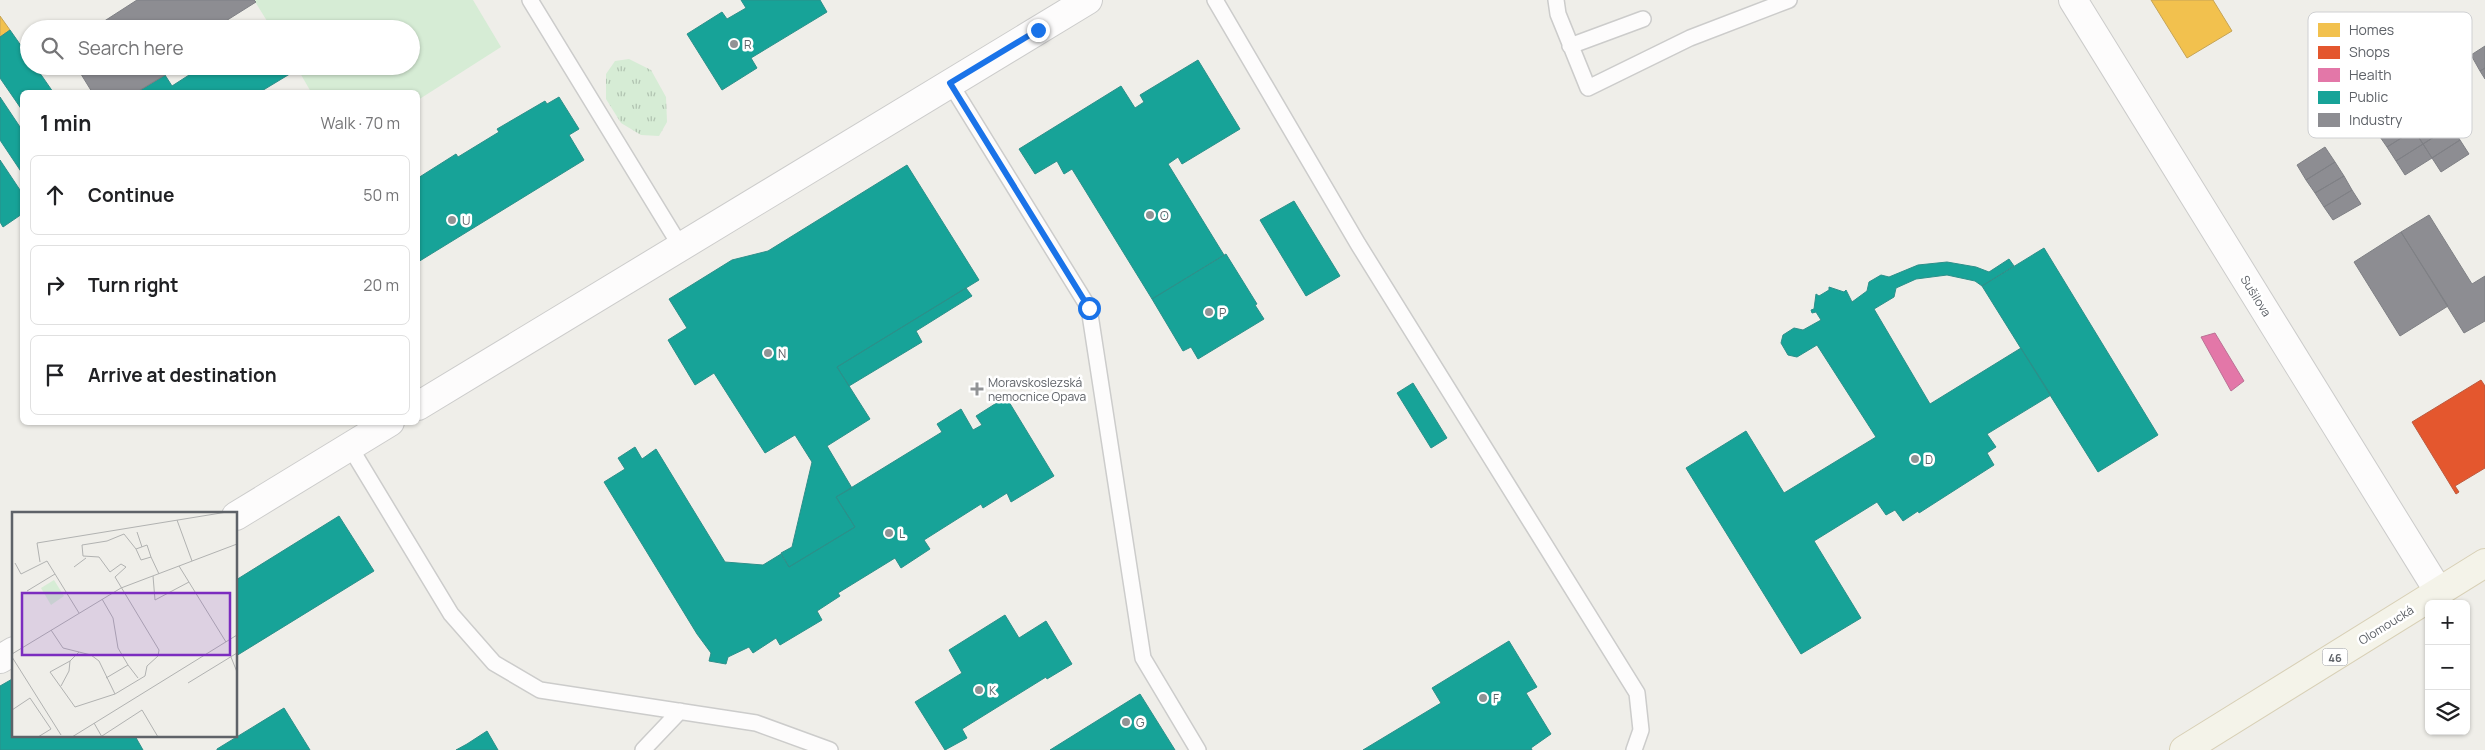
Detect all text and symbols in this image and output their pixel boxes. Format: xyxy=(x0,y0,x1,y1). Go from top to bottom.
legend xyxy=(2308,12,2472,138)
route end xyxy=(1027,19,1050,42)
search box xyxy=(20,20,420,75)
text: Homes xyxy=(2349,20,2394,39)
icon: search xyxy=(38,34,66,62)
text: Search here xyxy=(78,35,184,61)
place label: R xyxy=(744,36,752,53)
marker: R xyxy=(728,38,740,50)
text: Shops xyxy=(2349,42,2390,61)
text: Health xyxy=(2349,65,2392,84)
text: Public xyxy=(2349,87,2389,106)
text: 1 min xyxy=(40,109,91,137)
text: Industry xyxy=(2349,110,2403,129)
text: Walk · 70 m xyxy=(321,112,400,134)
icon: ahead xyxy=(41,181,69,209)
text: Continue xyxy=(88,182,174,208)
text: 50 m xyxy=(363,184,399,206)
place label: O xyxy=(1160,207,1169,224)
marker: O xyxy=(1144,209,1156,221)
place label: U xyxy=(462,212,470,229)
marker: U xyxy=(446,214,458,226)
icon: right xyxy=(41,271,69,299)
text: Turn right xyxy=(88,272,178,298)
street label: Sušilova xyxy=(2237,272,2275,320)
text: 20 m xyxy=(363,274,399,296)
route start xyxy=(1078,297,1101,320)
place label: P xyxy=(1219,304,1226,321)
marker: P xyxy=(1203,306,1215,318)
place label: N xyxy=(778,345,786,362)
marker: N xyxy=(762,347,774,359)
icon: arrive xyxy=(41,361,69,389)
text: Arrive at destination xyxy=(88,362,277,388)
place label: Moravskoslezská nemocnice Opava xyxy=(988,374,1086,405)
marker: Moravskoslezská nemocnice Opava xyxy=(970,382,984,396)
place label: D xyxy=(1925,451,1933,468)
marker: D xyxy=(1909,453,1921,465)
inset map xyxy=(12,512,238,738)
place label: L xyxy=(899,525,905,542)
marker: L xyxy=(883,527,895,539)
map controls xyxy=(2425,600,2470,735)
button: + xyxy=(2425,600,2470,645)
street label: Olomoucká xyxy=(2355,601,2417,649)
button: − xyxy=(2425,645,2470,690)
road number: 46 xyxy=(2322,649,2348,666)
place label: K xyxy=(989,682,997,699)
marker: K xyxy=(973,684,985,696)
place label: F xyxy=(1493,690,1499,707)
button: layers xyxy=(2425,690,2470,735)
marker: F xyxy=(1477,692,1489,704)
place label: G xyxy=(1136,714,1145,731)
marker: G xyxy=(1120,716,1132,728)

